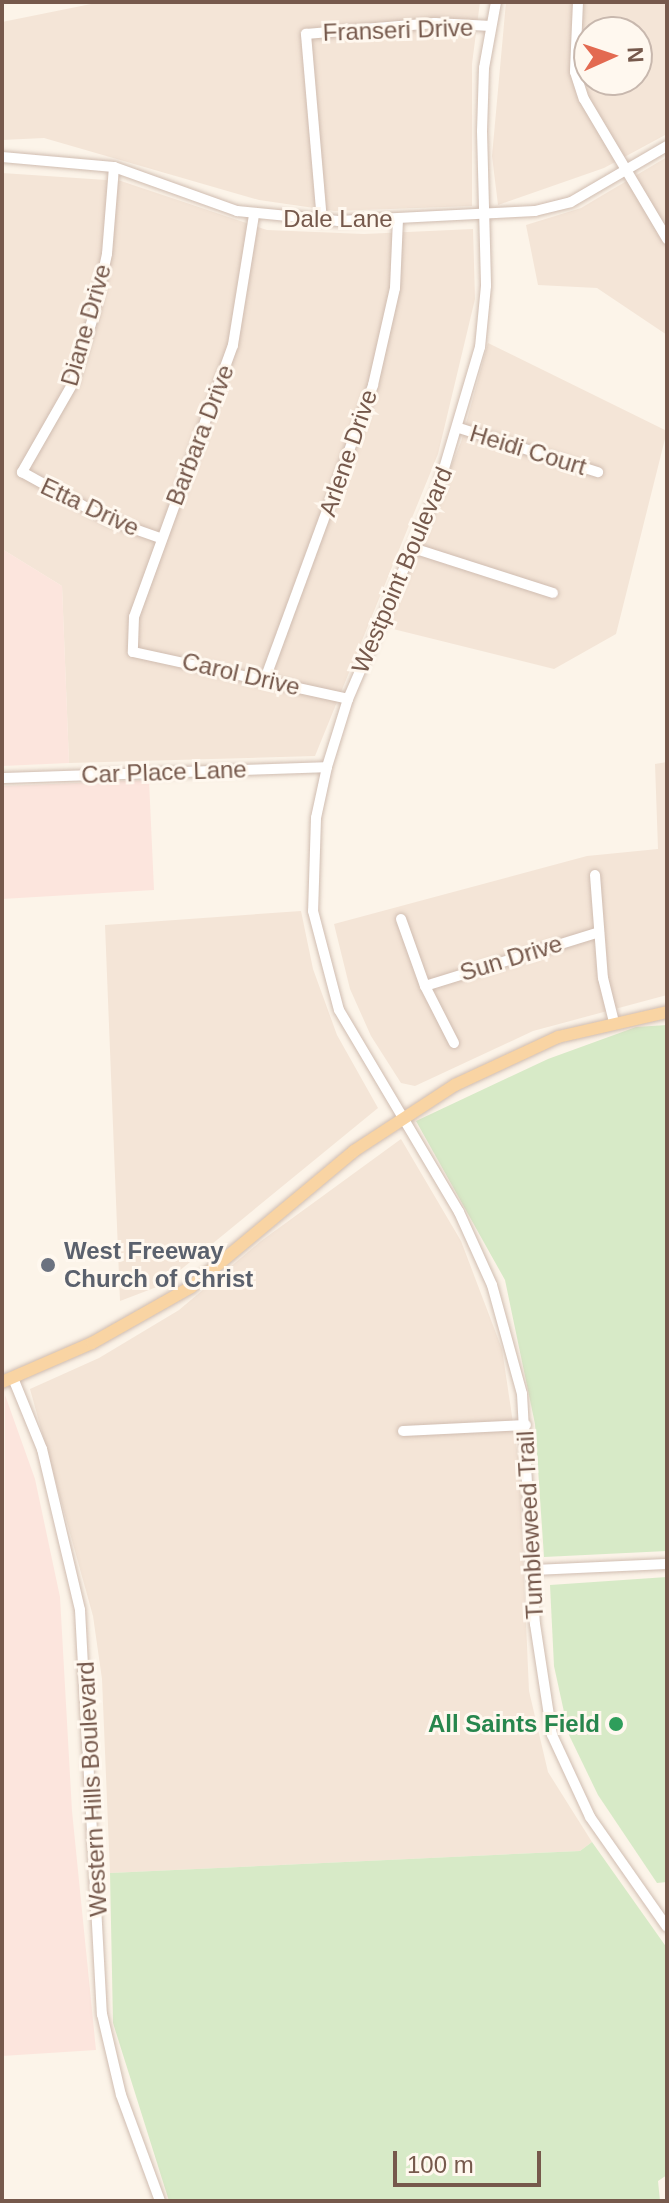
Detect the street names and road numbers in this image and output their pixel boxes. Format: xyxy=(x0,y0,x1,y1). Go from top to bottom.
street label: Franseri Drive xyxy=(322,13,474,47)
street label: Dale Lane xyxy=(283,205,393,233)
street label: Diane Drive xyxy=(55,261,117,389)
street label: Barbara Drive xyxy=(160,361,240,509)
street label: Arlene Drive xyxy=(313,386,383,520)
street label: Heidi Court xyxy=(466,419,590,481)
street label: Westpoint Boulevard xyxy=(346,463,458,677)
street label: Etta Drive xyxy=(36,472,144,542)
street label: Carol Drive xyxy=(179,646,303,702)
street label: Car Place Lane xyxy=(81,755,247,789)
street label: Sun Drive xyxy=(456,929,566,987)
street label: Tumbleweed Trail xyxy=(511,1430,549,1620)
street label: Western Hills Boulevard xyxy=(71,1661,113,1917)

